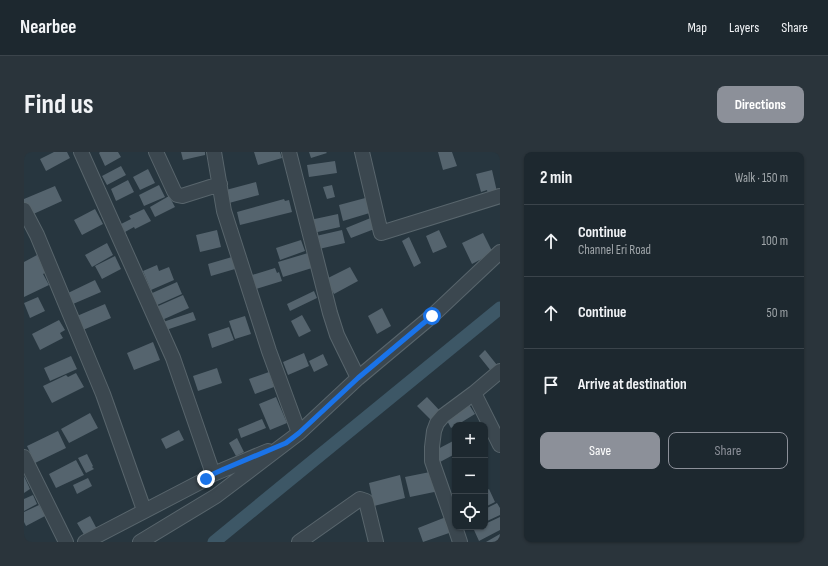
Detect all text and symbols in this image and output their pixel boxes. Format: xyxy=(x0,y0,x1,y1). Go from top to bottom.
text: Nearbee xyxy=(20,16,76,39)
text: Map xyxy=(687,19,707,36)
text: Layers xyxy=(729,19,759,36)
text: Share xyxy=(781,19,808,36)
button: Directions xyxy=(717,86,804,123)
text: Find us xyxy=(24,88,93,121)
text: 2 min xyxy=(540,168,572,188)
text: Walk · 150 m xyxy=(735,170,788,186)
text: Continue xyxy=(578,223,627,242)
icon: ahead xyxy=(540,230,562,252)
text: 100 m xyxy=(761,233,788,249)
text: Channel Eri Road xyxy=(578,242,651,258)
icon: ahead xyxy=(540,302,562,324)
text: Continue xyxy=(578,303,627,322)
text: 50 m xyxy=(767,305,788,321)
route start xyxy=(423,307,441,325)
icon: arrive xyxy=(540,374,562,396)
text: Arrive at destination xyxy=(578,375,687,394)
map controls xyxy=(452,422,488,530)
button: + xyxy=(452,422,488,458)
button: Save xyxy=(540,432,660,469)
button: Share xyxy=(668,432,788,469)
button: − xyxy=(452,458,488,494)
route end xyxy=(197,470,215,488)
button: locate xyxy=(452,494,488,530)

